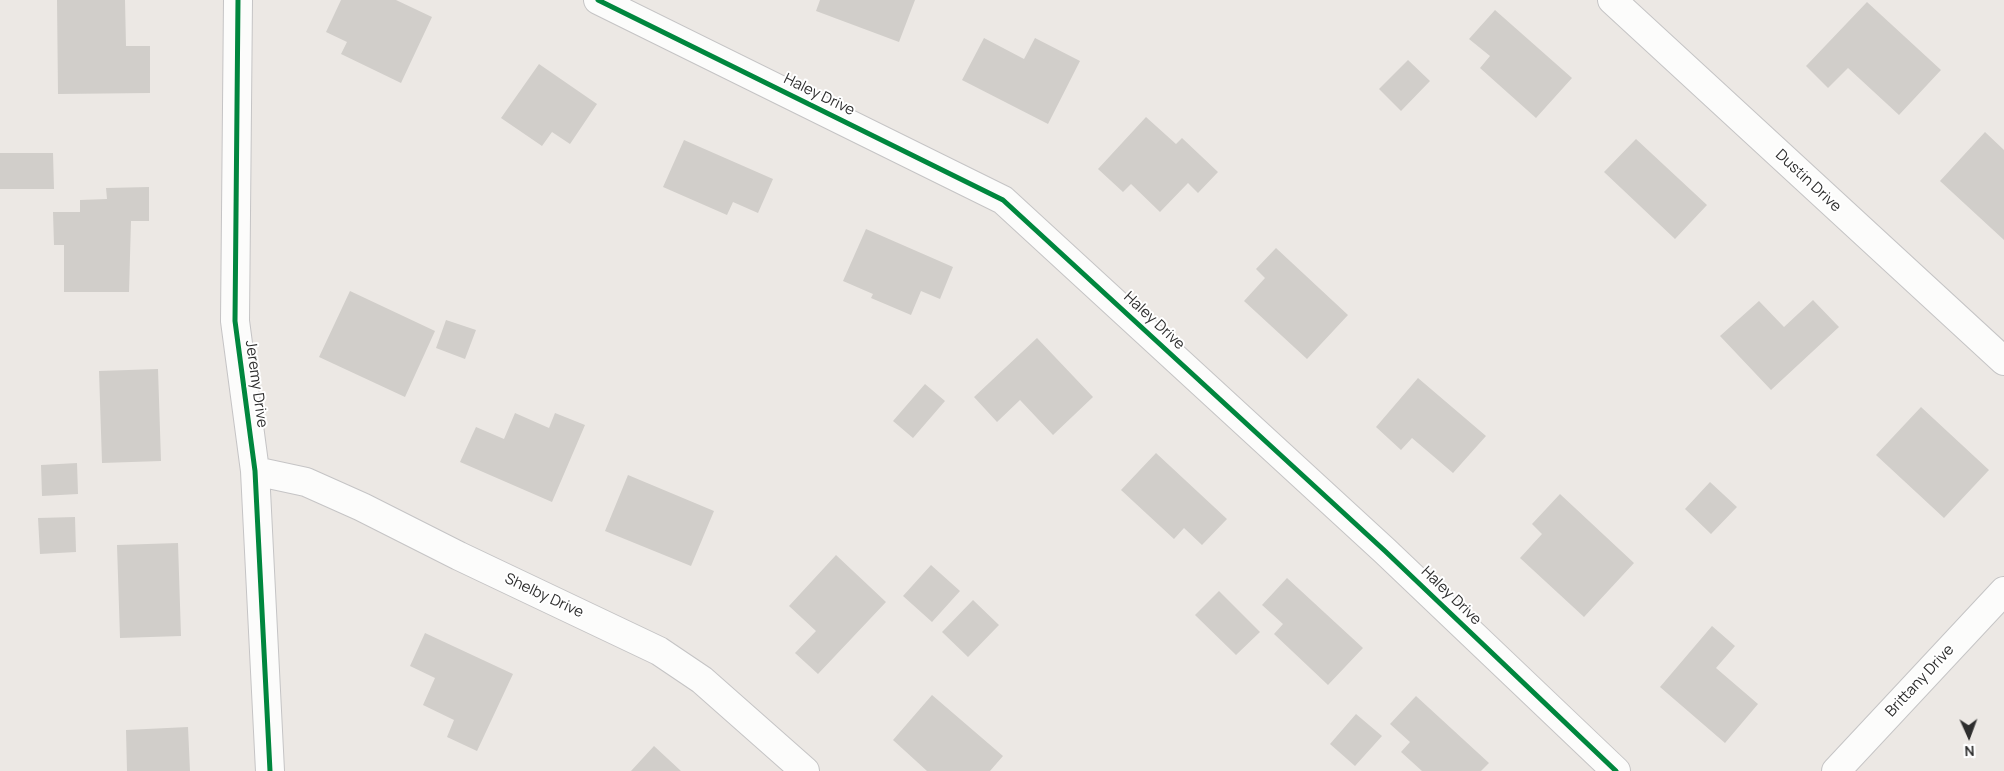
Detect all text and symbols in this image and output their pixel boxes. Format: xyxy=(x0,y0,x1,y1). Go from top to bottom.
street label: Haley Drive xyxy=(781,70,857,120)
street label: Dustin Drive xyxy=(1771,146,1845,216)
street label: Haley Drive xyxy=(1120,288,1188,354)
street label: Jeremy Drive xyxy=(241,339,271,429)
street label: Haley Drive xyxy=(1417,563,1485,629)
street label: Shelby Drive xyxy=(502,570,586,622)
street label: Brittany Drive xyxy=(1882,641,1958,721)
north arrow xyxy=(1944,711,1994,761)
text: N xyxy=(1964,742,1975,761)

